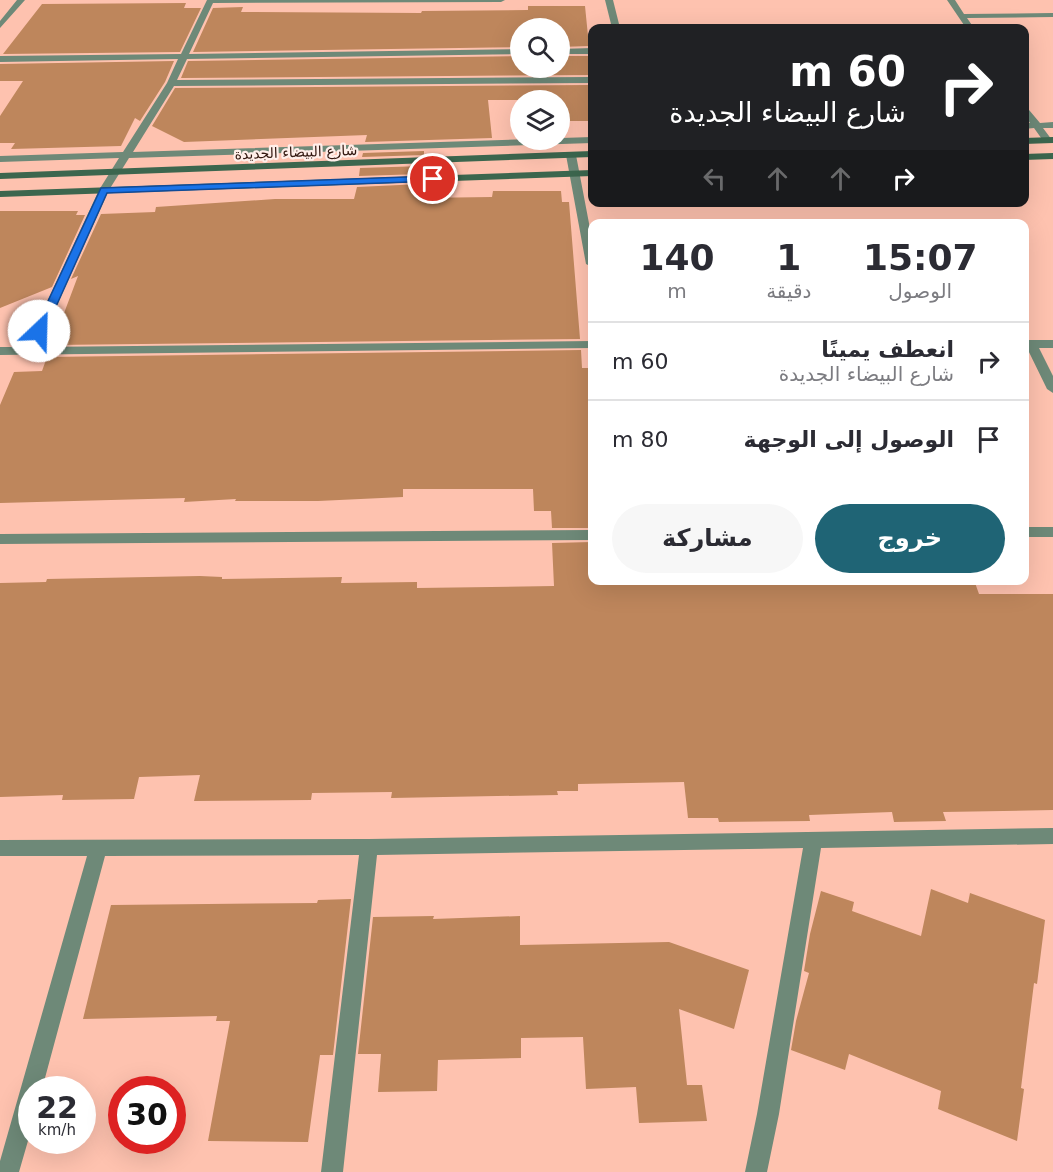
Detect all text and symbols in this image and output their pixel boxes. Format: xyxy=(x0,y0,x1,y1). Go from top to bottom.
map controls xyxy=(510,18,570,150)
button: search xyxy=(510,18,570,78)
text: 60 m xyxy=(789,47,906,96)
icon: right xyxy=(927,48,1005,126)
button: layers xyxy=(510,90,570,150)
text: شارع البيضاء الجديدة xyxy=(669,97,906,128)
street label: شارع البيضاء الجديدة xyxy=(234,142,358,163)
pin xyxy=(407,153,458,204)
icon: arrive xyxy=(416,162,449,195)
icon: left xyxy=(698,162,731,195)
icon: ahead xyxy=(761,162,794,195)
icon: ahead xyxy=(824,162,857,195)
icon: right xyxy=(887,162,920,195)
text: 140 xyxy=(640,237,715,278)
text: 1 xyxy=(776,237,801,278)
text: 15:07 xyxy=(863,237,978,278)
text: m xyxy=(667,279,687,303)
text: دقيقة xyxy=(766,279,811,303)
text: الوصول xyxy=(888,279,952,303)
position arrow xyxy=(7,299,71,363)
text: انعطف يمينًا xyxy=(821,337,954,362)
icon: right xyxy=(972,345,1005,378)
text: 60 m xyxy=(612,349,668,374)
text: شارع البيضاء الجديدة xyxy=(779,362,954,386)
icon: arrive xyxy=(972,423,1005,456)
text: 80 m xyxy=(612,427,668,452)
text: الوصول إلى الوجهة xyxy=(744,427,954,452)
button: مشاركة xyxy=(612,504,803,573)
button: خروج xyxy=(815,504,1005,573)
speed limit sign: 30 xyxy=(108,1076,186,1154)
text: 22 xyxy=(36,1090,78,1125)
text: km/h xyxy=(38,1121,76,1139)

